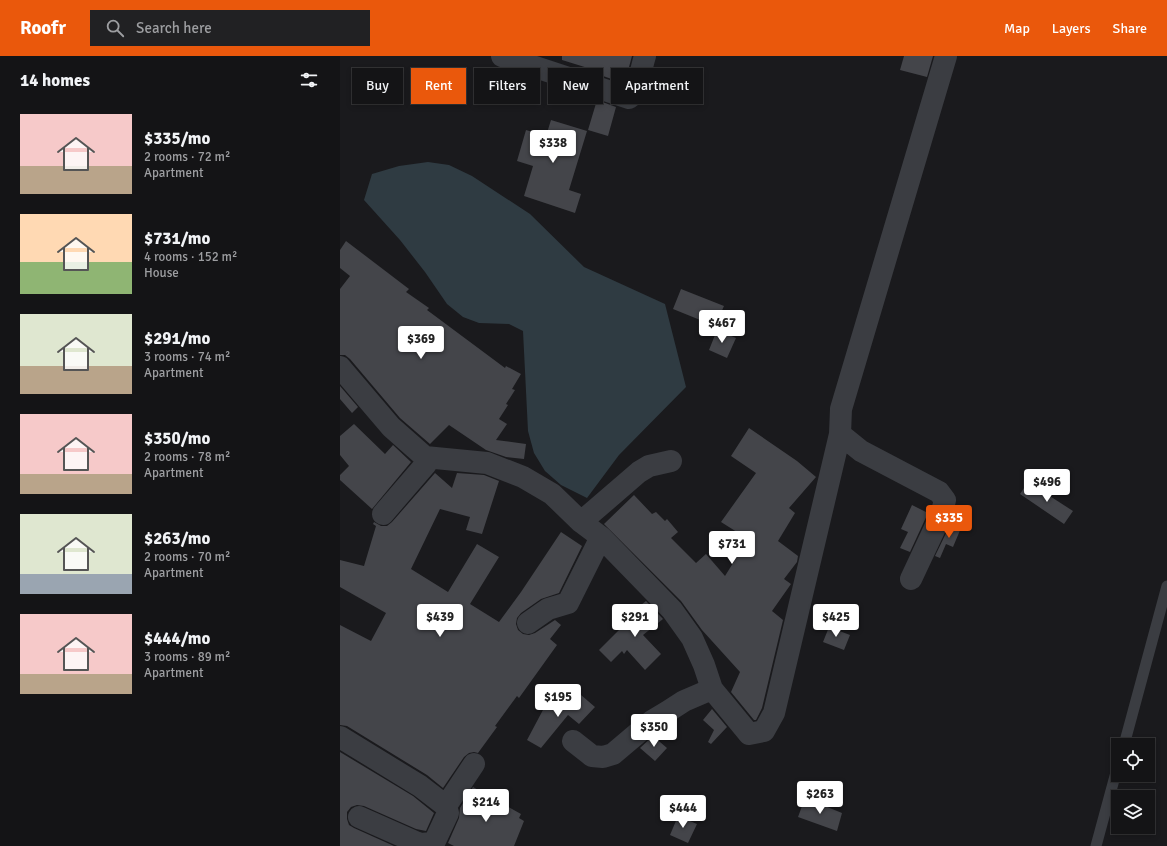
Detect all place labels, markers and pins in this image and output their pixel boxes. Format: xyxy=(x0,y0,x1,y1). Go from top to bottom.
pin: $338 xyxy=(529,130,577,164)
pin: $467 xyxy=(698,310,746,344)
pin: $369 xyxy=(397,326,445,360)
pin: $496 xyxy=(1023,469,1071,503)
pin: $335 xyxy=(925,505,973,539)
pin: $731 xyxy=(708,531,756,565)
pin: $439 xyxy=(416,604,464,638)
pin: $291 xyxy=(611,604,659,638)
pin: $425 xyxy=(812,604,860,638)
pin: $195 xyxy=(534,684,582,718)
pin: $350 xyxy=(630,714,678,748)
pin: $263 xyxy=(796,781,844,815)
pin: $214 xyxy=(462,789,510,823)
pin: $444 xyxy=(659,795,707,829)

